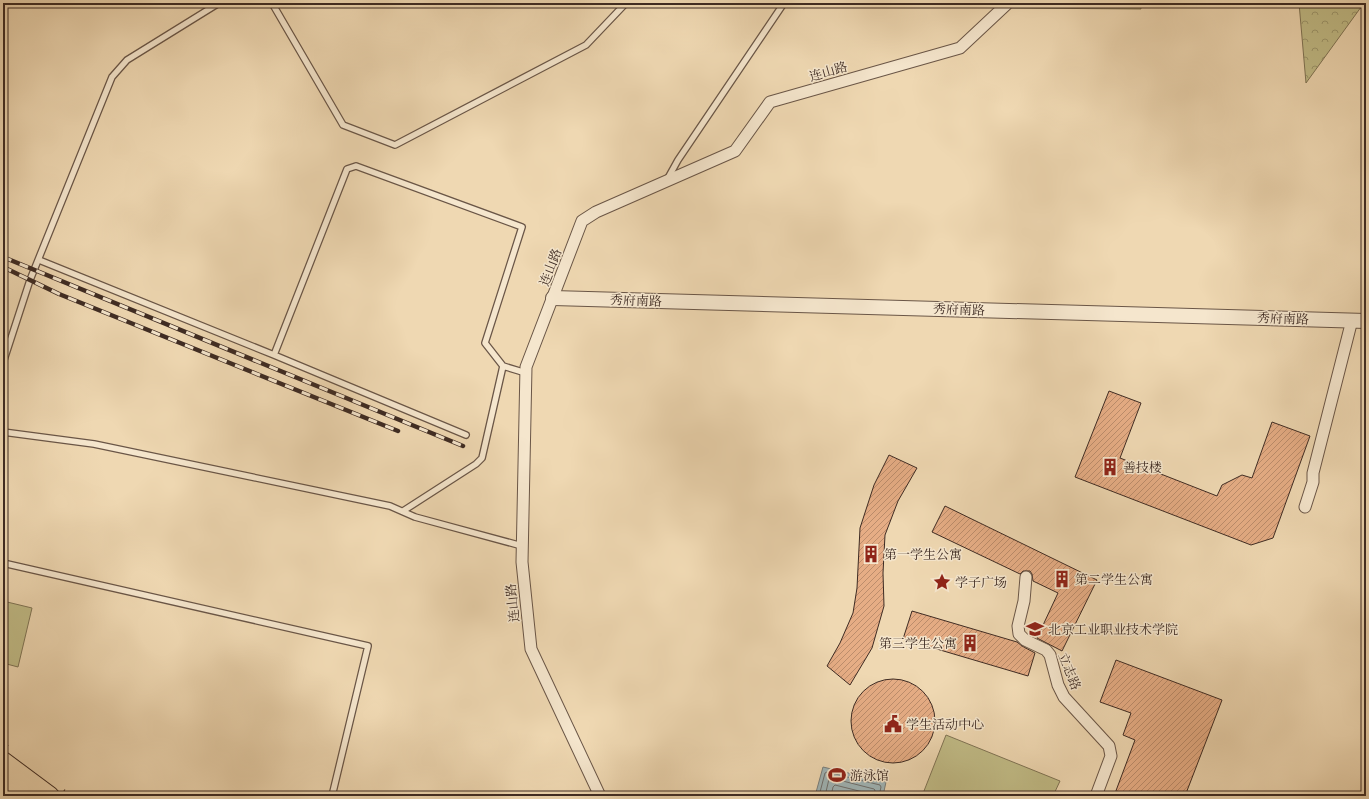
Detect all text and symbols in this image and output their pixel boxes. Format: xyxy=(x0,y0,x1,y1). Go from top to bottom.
street label: 连山路 xyxy=(807,58,849,85)
street label: 连山路 xyxy=(536,246,565,288)
street label: 秀府南路 xyxy=(610,291,662,310)
street label: 秀府南路 xyxy=(933,300,985,319)
street label: 秀府南路 xyxy=(1257,309,1309,328)
building icon: 善技楼 xyxy=(1100,457,1120,477)
place label: 善技楼 xyxy=(1123,459,1162,476)
building icon: 第一学生公寓 xyxy=(861,544,881,564)
place label: 第一学生公寓 xyxy=(884,546,962,563)
building icon: 第二学生公寓 xyxy=(1052,569,1072,589)
place label: 第二学生公寓 xyxy=(1075,571,1153,588)
place icon: 学子广场 xyxy=(932,572,952,592)
place label: 学子广场 xyxy=(955,574,1007,591)
street label: 连山路 xyxy=(502,583,523,623)
school or university icon: 北京工业职业技术学院 xyxy=(1025,619,1045,639)
place label: 北京工业职业技术学院 xyxy=(1048,621,1178,638)
building icon: 第三学生公寓 xyxy=(960,633,980,653)
place label: 第三学生公寓 xyxy=(879,635,957,652)
street label: 立志路 xyxy=(1054,650,1085,692)
public building icon: 学生活动中心 xyxy=(883,714,903,734)
place label: 学生活动中心 xyxy=(906,716,984,733)
sports icon: 游泳馆 xyxy=(827,765,847,785)
place label: 游泳馆 xyxy=(850,767,889,784)

